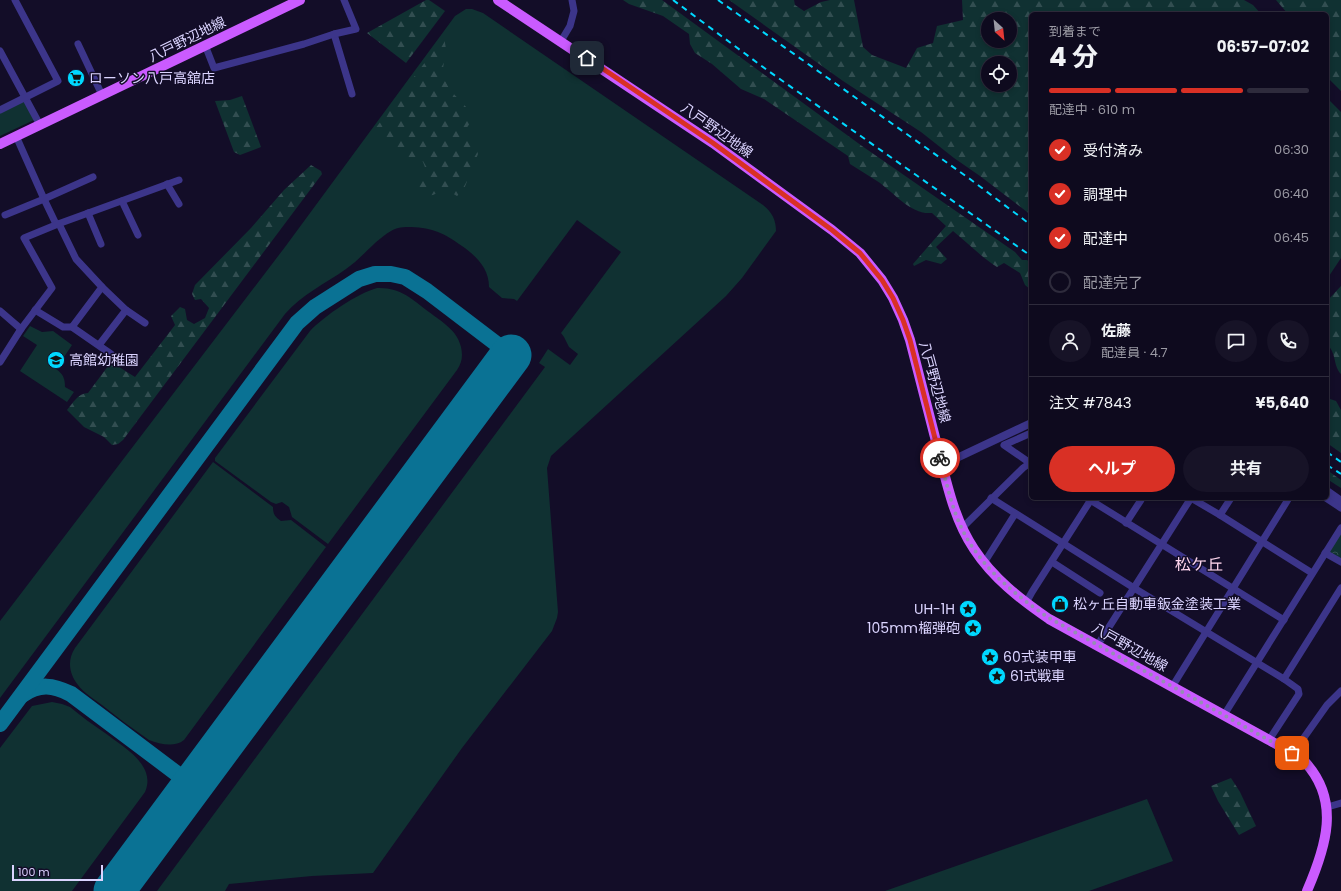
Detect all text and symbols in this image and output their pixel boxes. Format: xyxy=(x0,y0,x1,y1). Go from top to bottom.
street label: 八戸野辺地線 xyxy=(145,12,229,66)
north arrow xyxy=(981,12,1017,48)
map controls xyxy=(981,12,1017,92)
text: 到着まで xyxy=(1049,22,1101,41)
text: 06:57–07:02 xyxy=(1217,36,1309,57)
text: 4 分 xyxy=(1049,39,1098,75)
pin xyxy=(570,41,604,75)
icon: home xyxy=(576,47,598,69)
button: locate xyxy=(981,56,1017,92)
supermarket icon: ローソン八戸高舘店 xyxy=(66,68,86,88)
place label: ローソン八戸高舘店 xyxy=(89,68,215,88)
street label: 八戸野辺地線 xyxy=(677,98,757,162)
text: 配達中 · 610 m xyxy=(1049,100,1135,119)
icon: check xyxy=(1049,139,1071,161)
text: 受付済み xyxy=(1083,140,1143,161)
text: 06:30 xyxy=(1274,140,1309,159)
icon: check xyxy=(1049,183,1071,205)
text: 調理中 xyxy=(1083,184,1128,205)
text: 06:40 xyxy=(1273,184,1309,203)
icon: check xyxy=(1049,227,1071,249)
text: 配達中 xyxy=(1083,228,1128,249)
text: 06:45 xyxy=(1273,228,1309,247)
text: 配達完了 xyxy=(1083,272,1143,293)
button: person xyxy=(1049,320,1091,362)
text: 佐藤 xyxy=(1101,320,1131,341)
button: chat xyxy=(1215,320,1257,362)
button: phone xyxy=(1267,320,1309,362)
street label: 八戸野辺地線 xyxy=(914,339,956,425)
text: 配達員 · 4.7 xyxy=(1101,343,1168,362)
school or university icon: 高館幼稚園 xyxy=(46,350,66,370)
place label: 高館幼稚園 xyxy=(69,350,139,370)
text: 注文 #7843 xyxy=(1049,392,1132,413)
text: ¥5,640 xyxy=(1255,392,1309,413)
courier xyxy=(920,438,960,478)
button: ヘルプ xyxy=(1049,446,1175,492)
button: 共有 xyxy=(1183,446,1309,492)
icon: bike xyxy=(929,447,951,469)
district label: 松ケ丘 xyxy=(1175,553,1223,576)
shop icon: 松ヶ丘自動車鈑金塗装工業 xyxy=(1050,594,1070,614)
place label: 松ヶ丘自動車鈑金塗装工業 xyxy=(1073,594,1241,614)
place label: UH-1H xyxy=(914,599,955,619)
place icon: UH-1H xyxy=(958,599,978,619)
place label: 105mm榴弾砲 xyxy=(867,618,960,638)
place icon: 105mm榴弾砲 xyxy=(963,618,983,638)
street label: 八戸野辺地線 xyxy=(1088,618,1172,676)
place icon: 60式装甲車 xyxy=(980,647,1000,667)
place label: 60式装甲車 xyxy=(1003,647,1077,667)
place icon: 61式戦車 xyxy=(987,666,1007,686)
place label: 61式戦車 xyxy=(1010,666,1065,686)
pin xyxy=(1275,736,1309,770)
icon: bag xyxy=(1281,742,1303,764)
scale bar xyxy=(12,863,103,882)
text: 100 m xyxy=(18,864,50,880)

